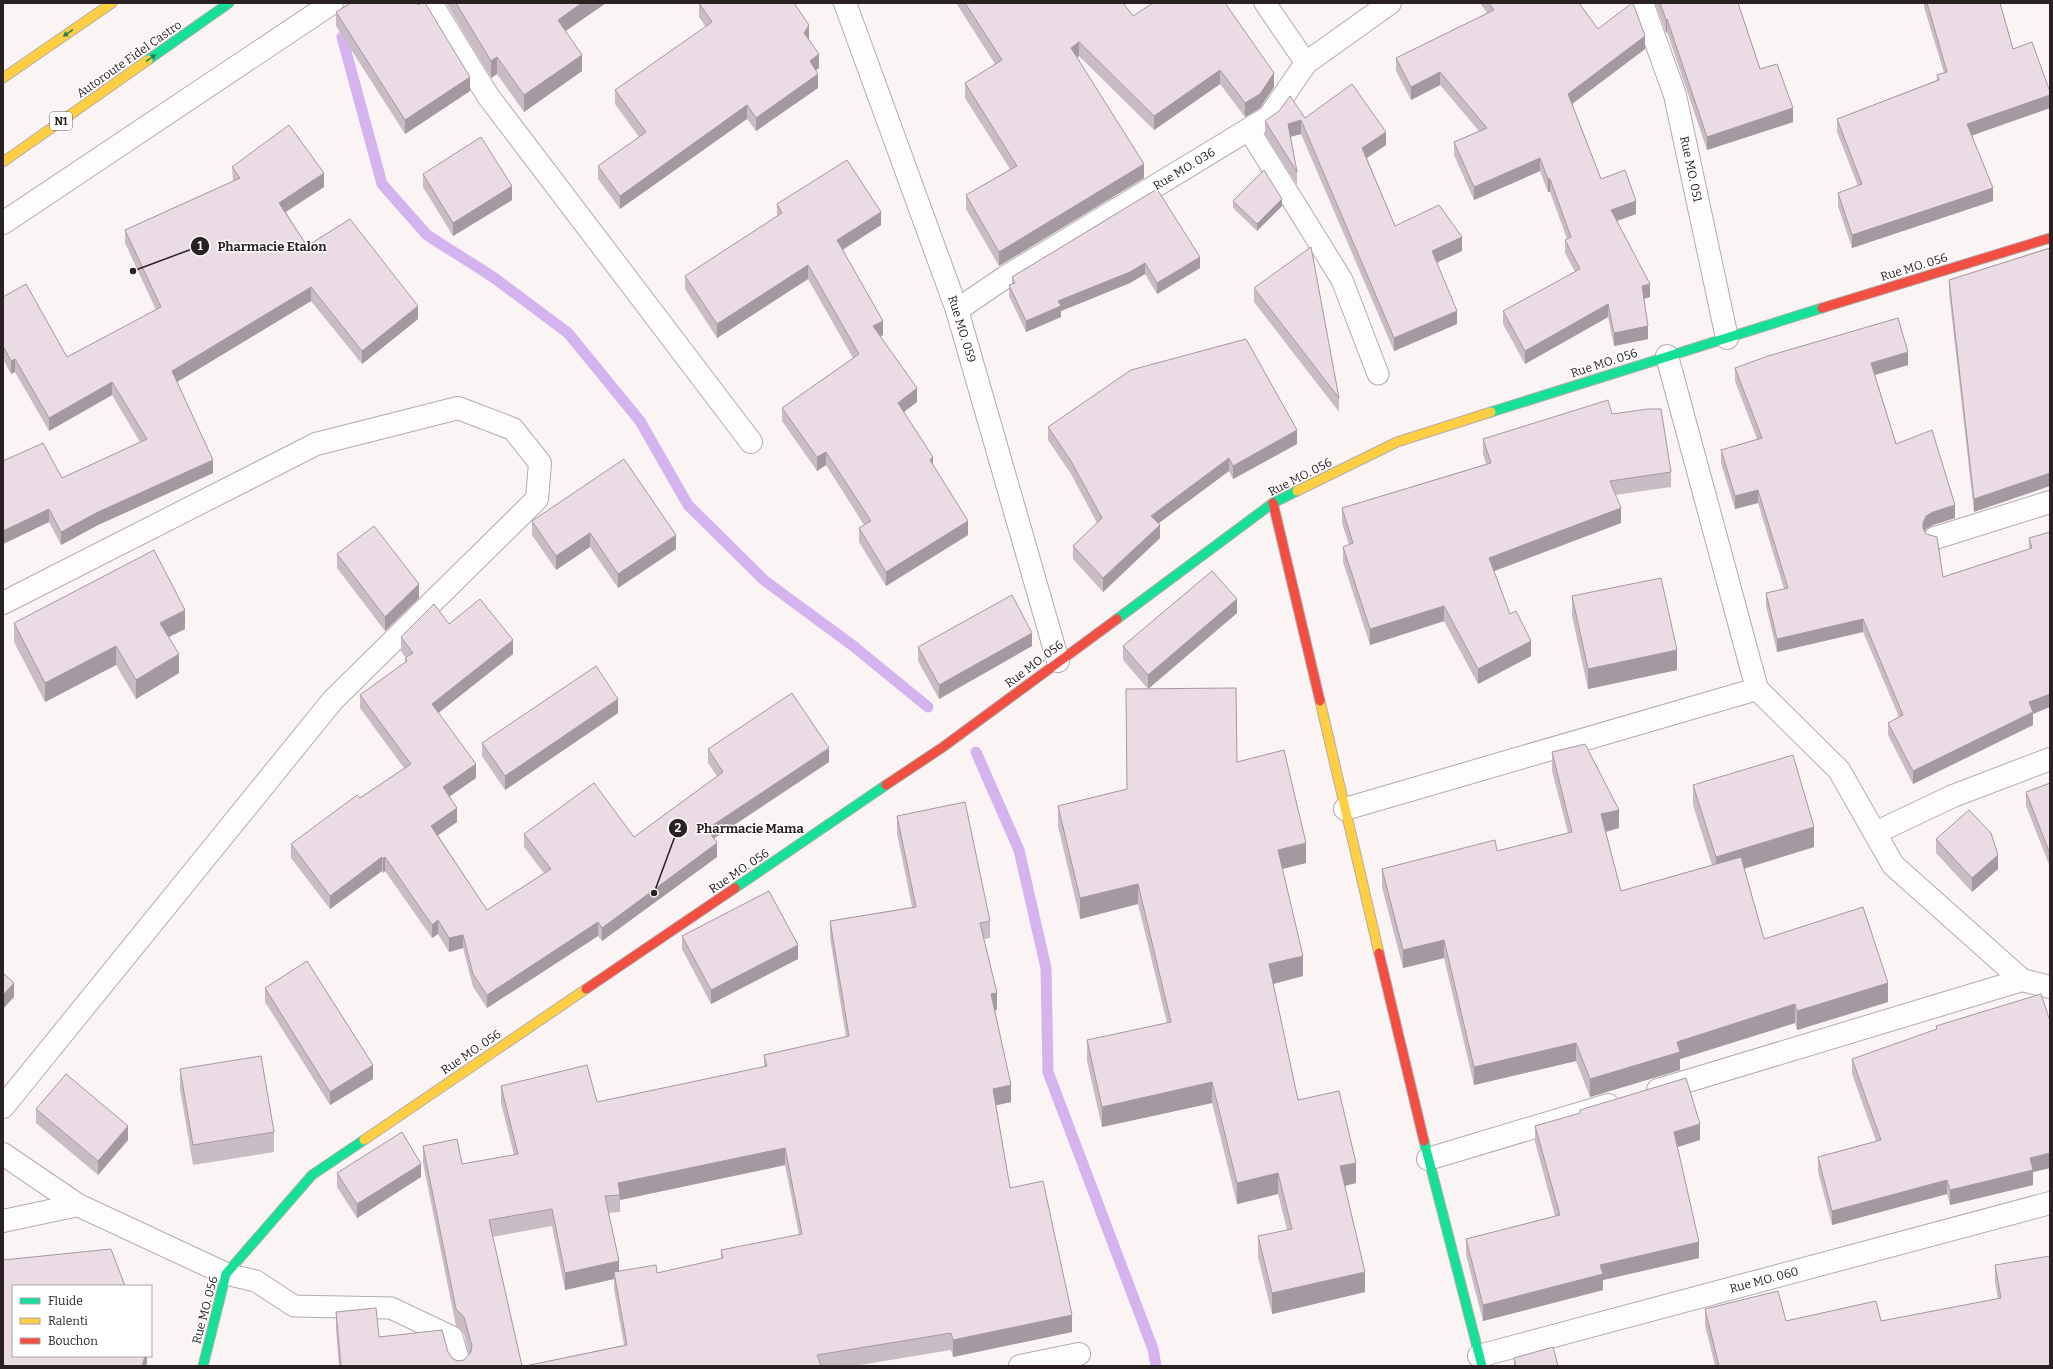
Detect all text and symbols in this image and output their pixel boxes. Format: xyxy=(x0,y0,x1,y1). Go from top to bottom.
street label: Autoroute Fidel Castro xyxy=(74,17,184,101)
one-way arrow xyxy=(63,29,73,37)
one-way arrow xyxy=(145,54,156,62)
road number: N1 xyxy=(50,112,72,130)
street label: Rue MO. 051 xyxy=(1677,135,1705,203)
street label: Rue MO. 036 xyxy=(1151,145,1217,193)
callout: Pharmacie Etalon xyxy=(190,234,335,259)
text: 1 xyxy=(197,239,203,253)
text: Pharmacie Etalon xyxy=(217,239,327,254)
street label: Rue MO. 056 xyxy=(1879,250,1949,284)
street label: Rue MO. 059 xyxy=(945,294,979,364)
street label: Rue MO. 056 xyxy=(1569,346,1639,380)
street label: Rue MO. 056 xyxy=(1266,455,1334,499)
street label: Rue MO. 056 xyxy=(1002,638,1066,690)
callout: Pharmacie Mama xyxy=(668,816,812,841)
text: 2 xyxy=(675,821,682,835)
text: Pharmacie Mama xyxy=(696,821,804,836)
street label: Rue MO. 056 xyxy=(706,846,772,896)
street label: Rue MO. 056 xyxy=(438,1027,504,1077)
street label: Rue MO. 060 xyxy=(1728,1264,1800,1296)
street label: Rue MO. 056 xyxy=(189,1275,221,1345)
legend xyxy=(12,1285,152,1357)
text: Fluide xyxy=(48,1294,83,1308)
text: Ralenti xyxy=(48,1314,88,1328)
text: Bouchon xyxy=(48,1334,98,1348)

